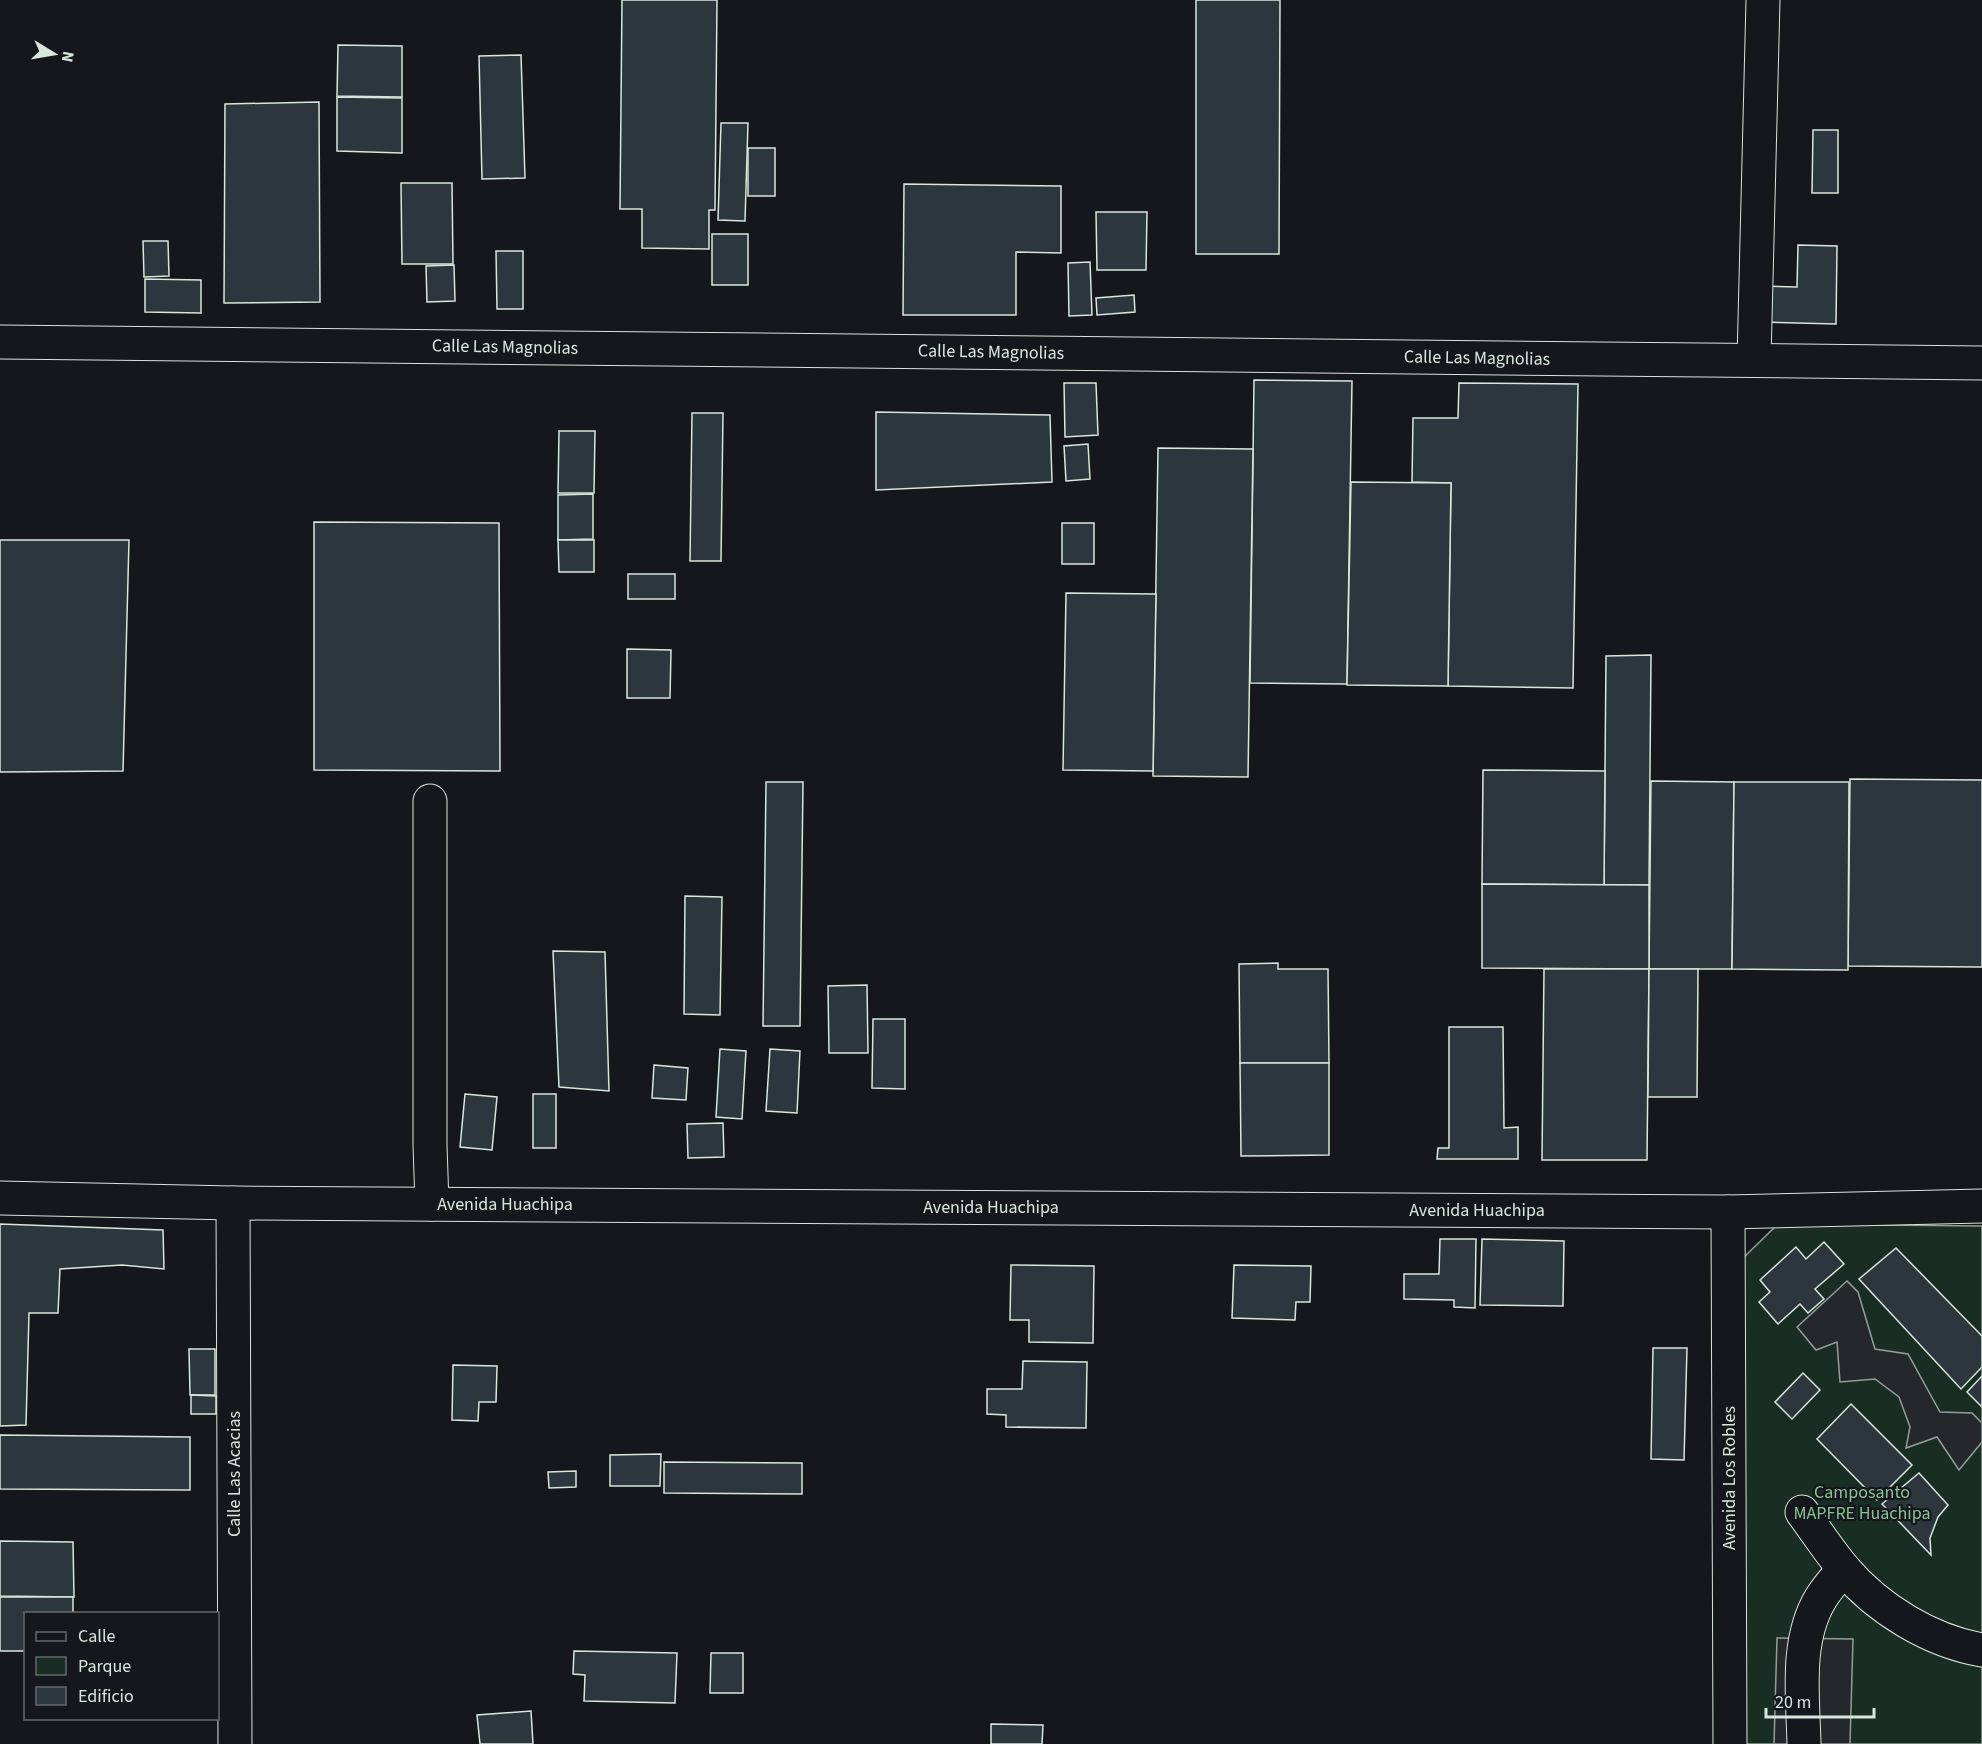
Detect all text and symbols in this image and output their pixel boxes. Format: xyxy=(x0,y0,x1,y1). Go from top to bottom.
north arrow xyxy=(24,24,84,84)
text: N xyxy=(56,49,80,64)
street label: Calle Las Magnolias xyxy=(432,333,578,361)
street label: Calle Las Magnolias xyxy=(918,338,1064,366)
street label: Calle Las Magnolias xyxy=(1404,344,1550,372)
street label: Avenida Huachipa xyxy=(437,1192,573,1217)
street label: Avenida Huachipa xyxy=(923,1195,1059,1220)
street label: Avenida Huachipa xyxy=(1409,1198,1545,1223)
street label: Avenida Los Robles xyxy=(1717,1406,1742,1550)
street label: Calle Las Acacias xyxy=(222,1411,247,1537)
park label: Camposanto MAPFRE Huachipa xyxy=(1793,1480,1931,1526)
legend xyxy=(24,1612,219,1720)
text: Calle xyxy=(78,1624,116,1649)
text: Parque xyxy=(78,1654,131,1679)
scale bar xyxy=(1766,1681,1874,1719)
text: Edificio xyxy=(78,1684,134,1709)
text: 20 m xyxy=(1775,1690,1811,1715)

